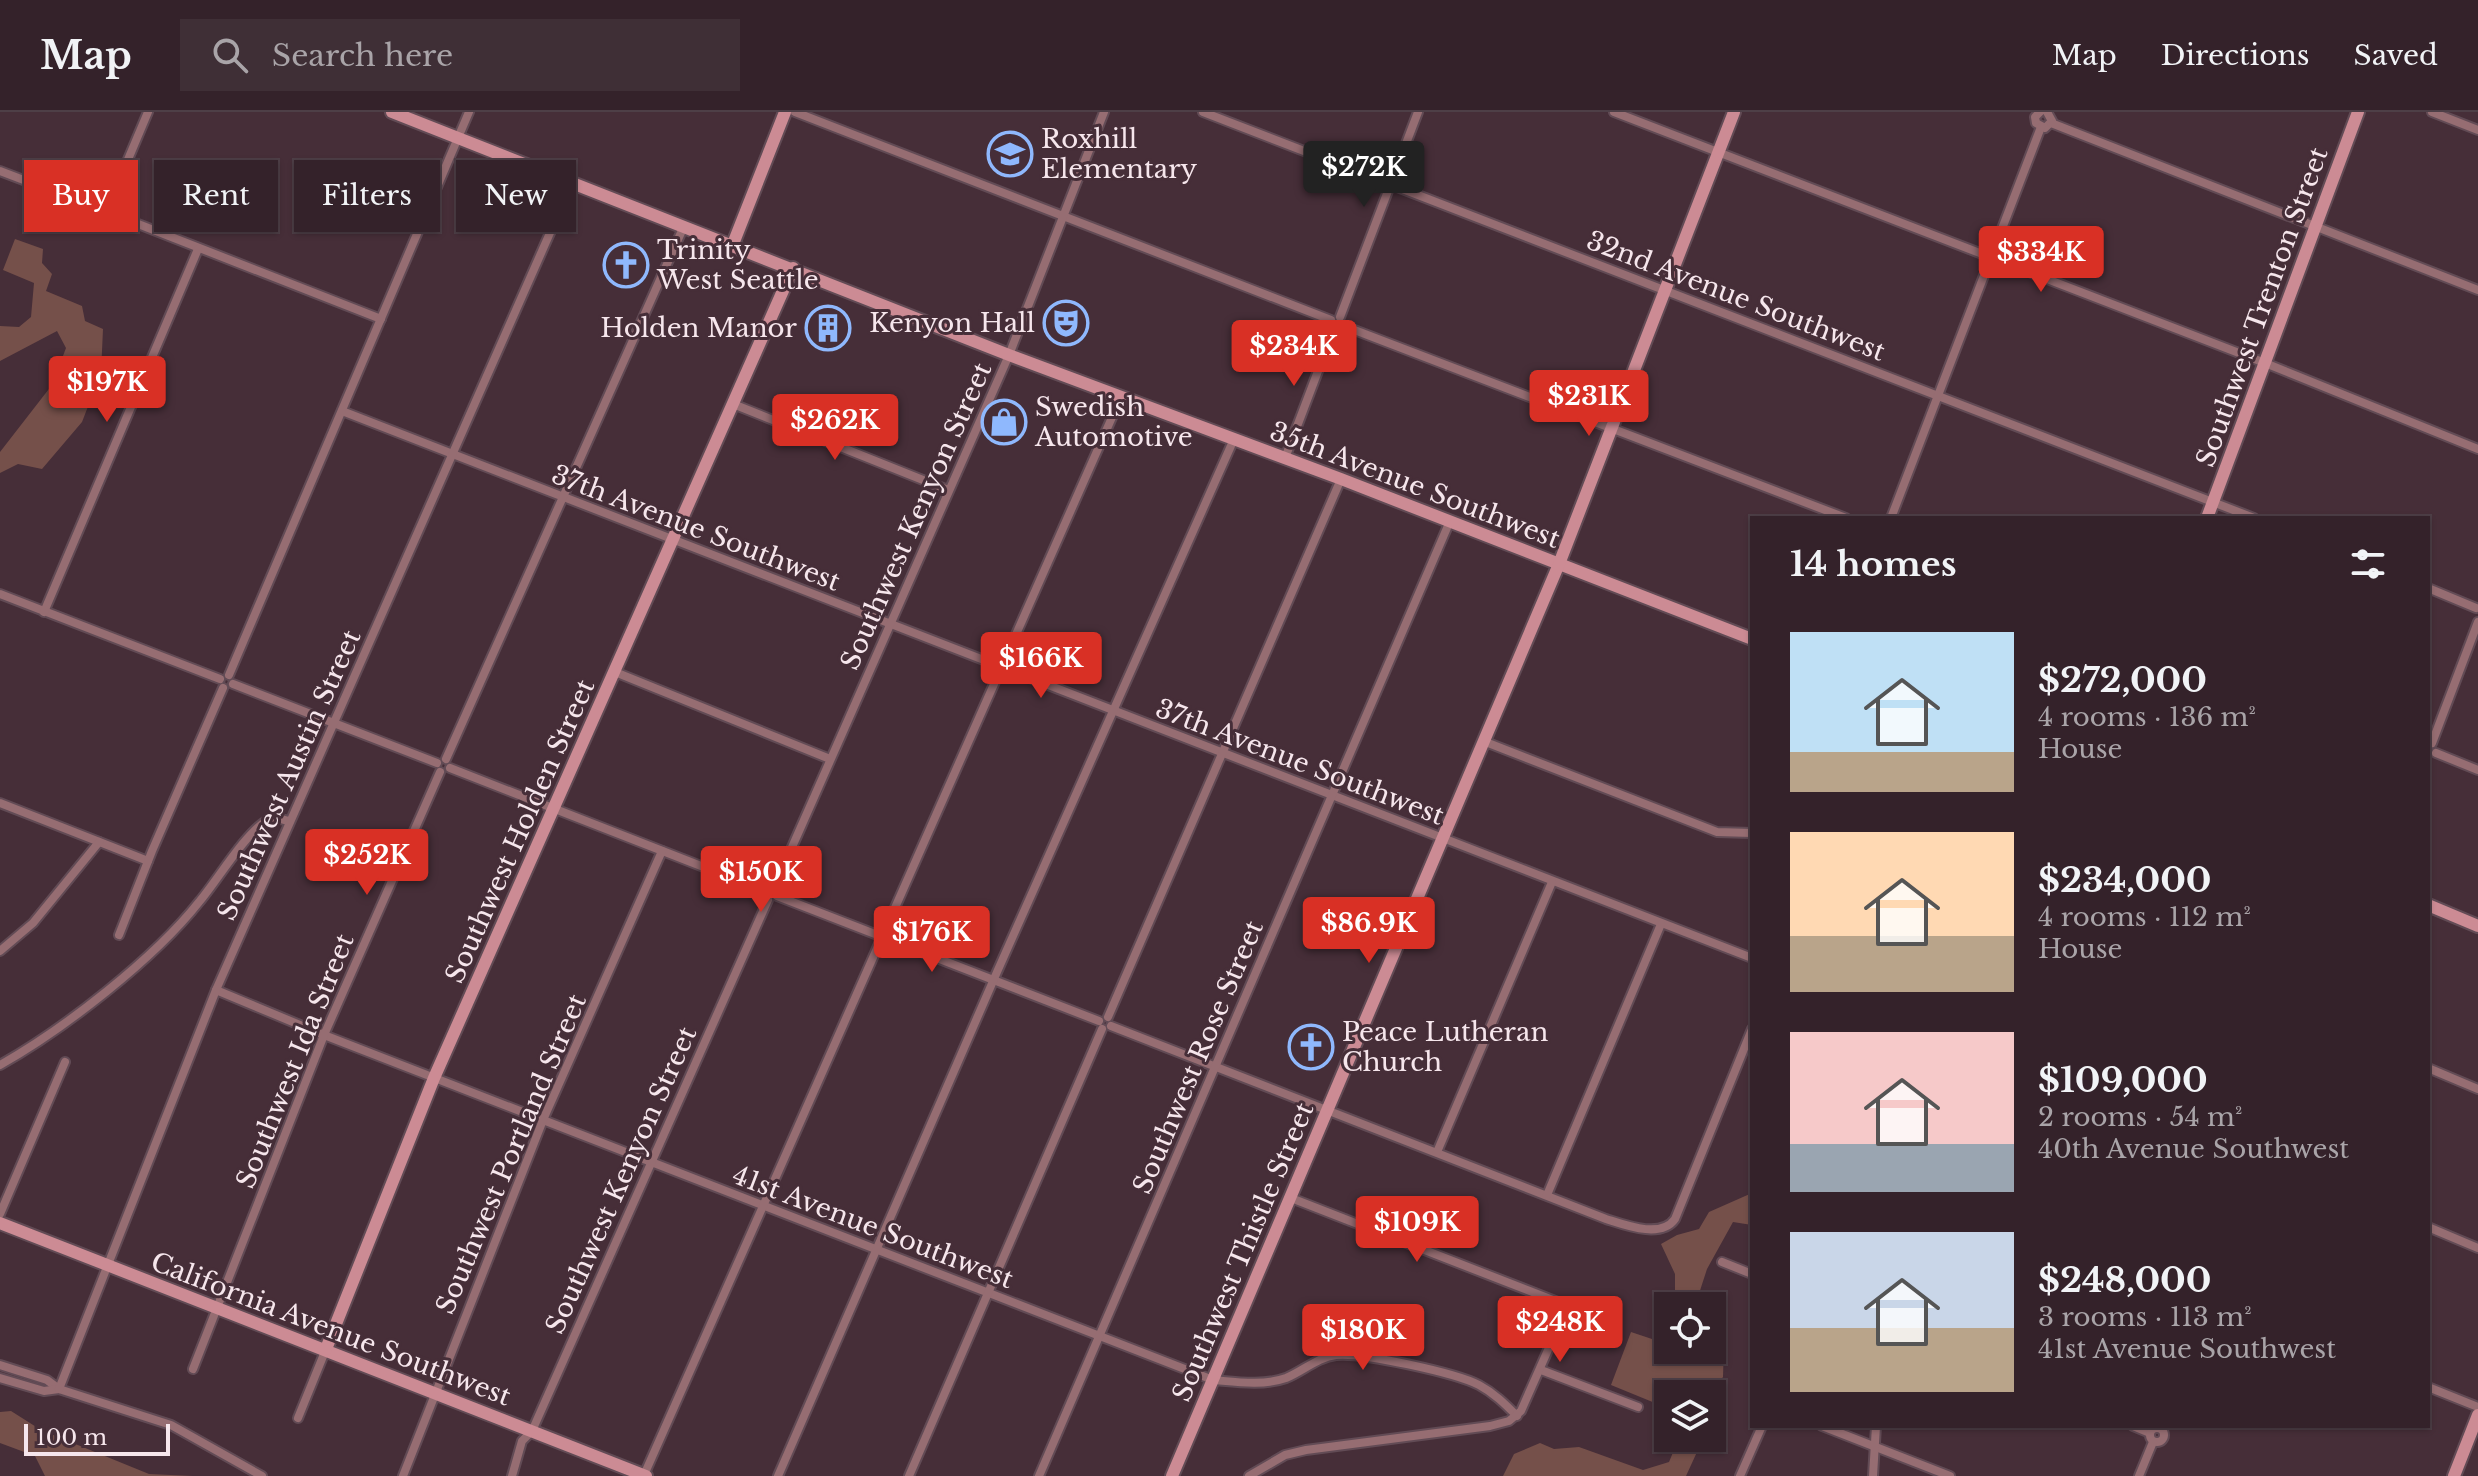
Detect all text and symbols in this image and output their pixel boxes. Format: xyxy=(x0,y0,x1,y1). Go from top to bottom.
search box xyxy=(180,19,740,91)
text: Map xyxy=(40,32,132,79)
icon: search xyxy=(208,33,252,77)
text: Search here xyxy=(272,37,453,74)
text: Map xyxy=(2052,38,2117,73)
text: Directions xyxy=(2161,38,2310,73)
text: Saved xyxy=(2354,38,2438,73)
place label: Roxhill Elementary xyxy=(1041,123,1198,185)
school or university icon: Roxhill Elementary xyxy=(986,130,1034,178)
pin: $272K xyxy=(1308,141,1420,209)
street label: Southwest Trenton Street xyxy=(2189,143,2335,471)
text: $272K xyxy=(1321,151,1407,183)
chip: Buy xyxy=(24,160,138,232)
chip: Rent xyxy=(154,160,278,232)
chip: Filters xyxy=(294,160,440,232)
chip: New xyxy=(456,160,576,232)
street label: 32nd Avenue Southwest xyxy=(1582,224,1890,368)
pin: $334K xyxy=(1985,226,2097,294)
place label: Trinity West Seattle xyxy=(656,234,819,296)
text: $334K xyxy=(1997,236,2085,268)
church icon: Trinity West Seattle xyxy=(602,241,650,289)
theatre icon: Kenyon Hall xyxy=(1042,299,1090,347)
building icon: Holden Manor xyxy=(804,304,852,352)
place label: Kenyon Hall xyxy=(869,307,1035,339)
place label: Holden Manor xyxy=(600,312,798,344)
pin: $234K xyxy=(1238,320,1350,388)
text: $234K xyxy=(1250,330,1338,362)
pin: $197K xyxy=(51,356,163,424)
street label: Southwest Kenyon Street xyxy=(834,357,998,674)
text: $197K xyxy=(67,366,147,398)
pin: $231K xyxy=(1533,370,1645,438)
text: $231K xyxy=(1548,380,1630,412)
place label: Swedish Automotive xyxy=(1034,391,1193,453)
pin: $262K xyxy=(779,394,891,462)
shop icon: Swedish Automotive xyxy=(980,398,1028,446)
text: $262K xyxy=(790,404,880,436)
street label: 35th Avenue Southwest xyxy=(1265,415,1565,555)
street label: 37th Avenue Southwest xyxy=(547,458,845,598)
icon: filters xyxy=(2346,542,2390,586)
text: 14 homes xyxy=(1790,543,1957,585)
street label: Southwest Austin Street xyxy=(210,625,368,925)
pin: $166K xyxy=(985,632,1097,700)
text: $166K xyxy=(999,642,1083,674)
text: $272,000 xyxy=(2038,659,2207,701)
icon: home xyxy=(1854,664,1950,760)
street label: Southwest Holden Street xyxy=(438,674,602,988)
street label: 37th Avenue Southwest xyxy=(1151,692,1449,832)
text: 4 rooms · 136 m² xyxy=(2038,701,2256,733)
text: House xyxy=(2038,733,2122,765)
pin: $252K xyxy=(311,829,423,897)
text: $252K xyxy=(323,839,411,871)
pin: $150K xyxy=(705,846,817,914)
text: $150K xyxy=(719,856,803,888)
text: $234,000 xyxy=(2038,859,2212,901)
icon: home xyxy=(1854,864,1950,960)
pin: $86.9K xyxy=(1304,897,1434,965)
text: 4 rooms · 112 m² xyxy=(2038,901,2251,933)
pin: $176K xyxy=(876,906,988,974)
text: $86.9K xyxy=(1321,907,1417,939)
street label: Southwest Rose Street xyxy=(1126,915,1270,1198)
text: $176K xyxy=(892,916,972,948)
street label: Southwest Ida Street xyxy=(229,929,361,1193)
text: House xyxy=(2038,933,2122,965)
street label: Southwest Portland Street xyxy=(429,989,593,1319)
place label: Peace Lutheran Church xyxy=(1342,1016,1548,1078)
street label: Southwest Kenyon Street xyxy=(539,1021,703,1338)
church icon: Peace Lutheran Church xyxy=(1287,1023,1335,1071)
text: $109,000 xyxy=(2038,1059,2208,1101)
icon: home xyxy=(1854,1064,1950,1160)
street label: Southwest Thistle Street xyxy=(1165,1098,1321,1406)
text: 2 rooms · 54 m² xyxy=(2038,1101,2242,1133)
text: 40th Avenue Southwest xyxy=(2038,1133,2349,1165)
street label: 41st Avenue Southwest xyxy=(728,1159,1018,1295)
pin: $109K xyxy=(1361,1196,1473,1264)
text: $109K xyxy=(1374,1206,1460,1238)
street label: California Avenue Southwest xyxy=(147,1245,516,1413)
text: $248,000 xyxy=(2038,1259,2211,1301)
icon: home xyxy=(1854,1264,1950,1360)
map controls xyxy=(1654,1292,1726,1452)
button: locate xyxy=(1654,1292,1726,1364)
pin: $248K xyxy=(1504,1296,1616,1364)
text: 3 rooms · 113 m² xyxy=(2038,1301,2252,1333)
pin: $180K xyxy=(1307,1304,1419,1372)
text: $248K xyxy=(1516,1306,1604,1338)
text: $180K xyxy=(1320,1314,1406,1346)
text: 41st Avenue Southwest xyxy=(2038,1333,2336,1365)
button: layers xyxy=(1654,1380,1726,1452)
scale bar xyxy=(24,1420,170,1456)
text: 100 m xyxy=(36,1424,107,1451)

